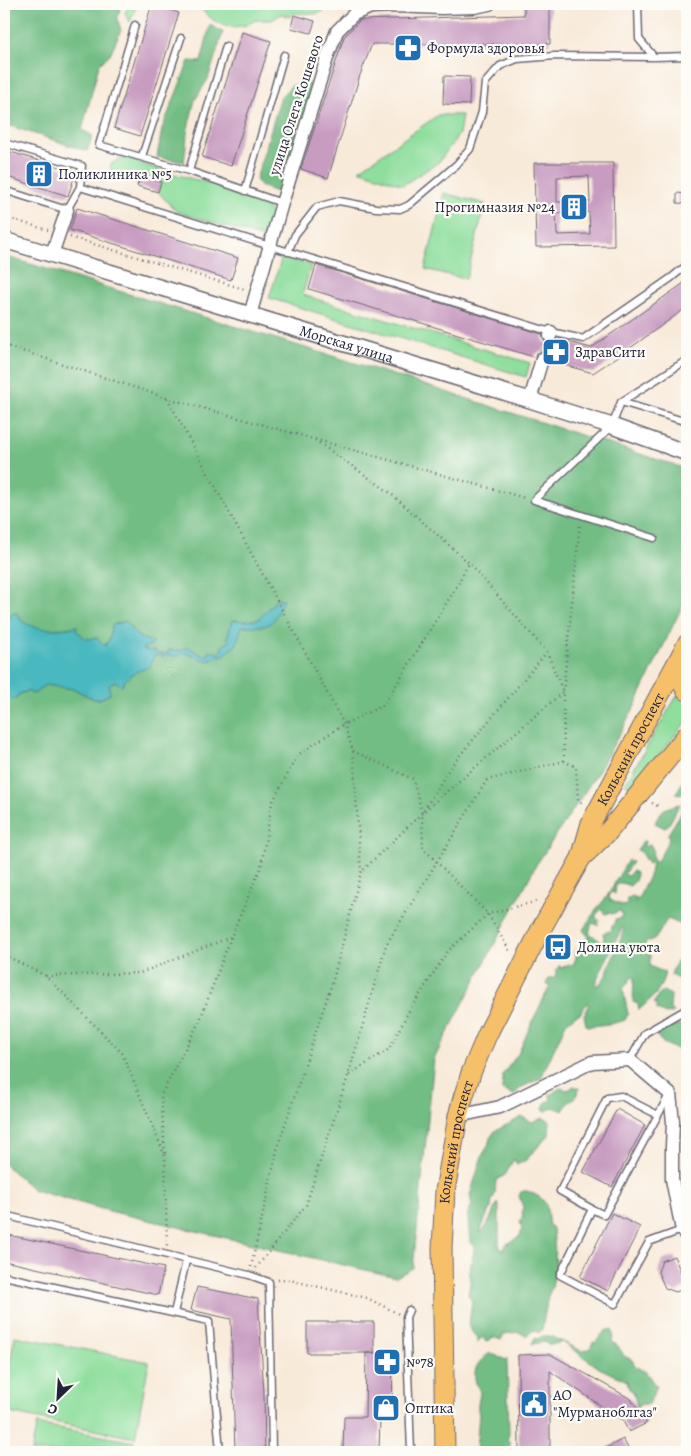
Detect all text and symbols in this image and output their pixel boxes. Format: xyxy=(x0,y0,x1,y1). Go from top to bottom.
street label: улица Олега Кошевого xyxy=(264,32,328,179)
pharmacy icon: Формула здоровья xyxy=(393,33,423,63)
place label: Формула здоровья xyxy=(427,38,545,58)
building icon: Поликлиника №5 xyxy=(24,159,54,189)
place label: Поликлиника №5 xyxy=(58,164,172,184)
building icon: Прогимназия №24 xyxy=(559,192,589,222)
place label: Прогимназия №24 xyxy=(434,197,555,217)
street label: Морская улица xyxy=(297,320,396,368)
pharmacy icon: ЗдравСити xyxy=(541,337,571,367)
place label: ЗдравСити xyxy=(575,342,646,362)
street label: Кольский проспект xyxy=(592,689,669,809)
bus stop icon: Долина уюта xyxy=(543,932,573,962)
place label: Долина уюта xyxy=(577,937,660,957)
street label: Кольский проспект xyxy=(434,1077,478,1205)
pharmacy icon: №78 xyxy=(372,1347,402,1377)
place label: №78 xyxy=(406,1352,434,1372)
north arrow xyxy=(32,1374,82,1424)
place label: AO "Мурманоблгаз" xyxy=(552,1385,657,1422)
public building icon: AO "Мурманоблгаз" xyxy=(519,1389,549,1419)
shop icon: Оптика xyxy=(371,1393,401,1423)
place label: Оптика xyxy=(405,1398,454,1418)
text: С xyxy=(44,1399,61,1420)

